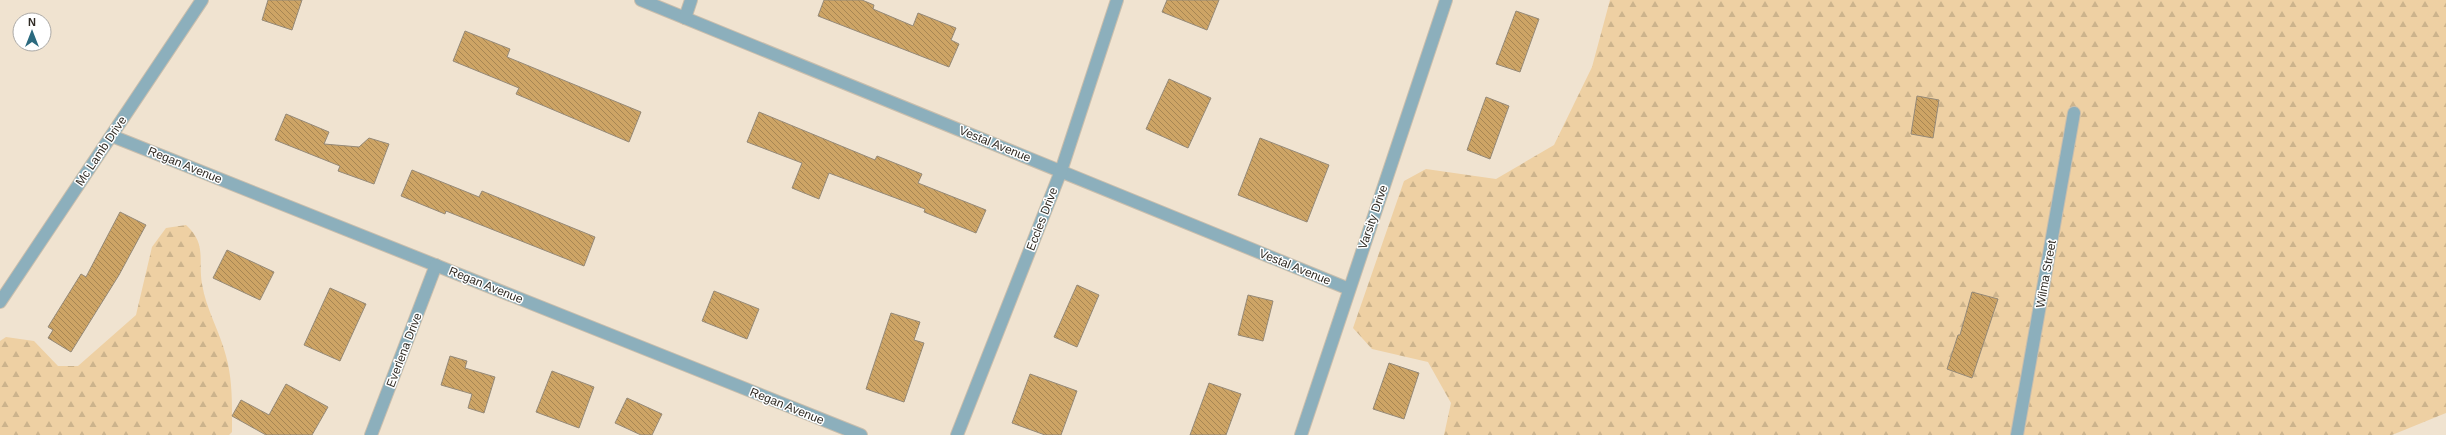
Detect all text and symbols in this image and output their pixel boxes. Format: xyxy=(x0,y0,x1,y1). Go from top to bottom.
north arrow xyxy=(12,12,52,52)
text: N xyxy=(28,16,36,28)
street label: Mc Lamb Drive xyxy=(73,113,130,188)
street label: Vestal Avenue xyxy=(957,123,1033,165)
street label: Regan Avenue xyxy=(146,144,224,186)
street label: Varsity Drive xyxy=(1355,183,1391,251)
street label: Eccles Drive xyxy=(1024,185,1061,253)
street label: Wilma Street xyxy=(2033,238,2059,309)
street label: Vestal Avenue xyxy=(1257,246,1333,288)
street label: Regan Avenue xyxy=(447,264,525,306)
street label: Everlena Drive xyxy=(383,310,425,389)
street label: Regan Avenue xyxy=(748,385,826,427)

